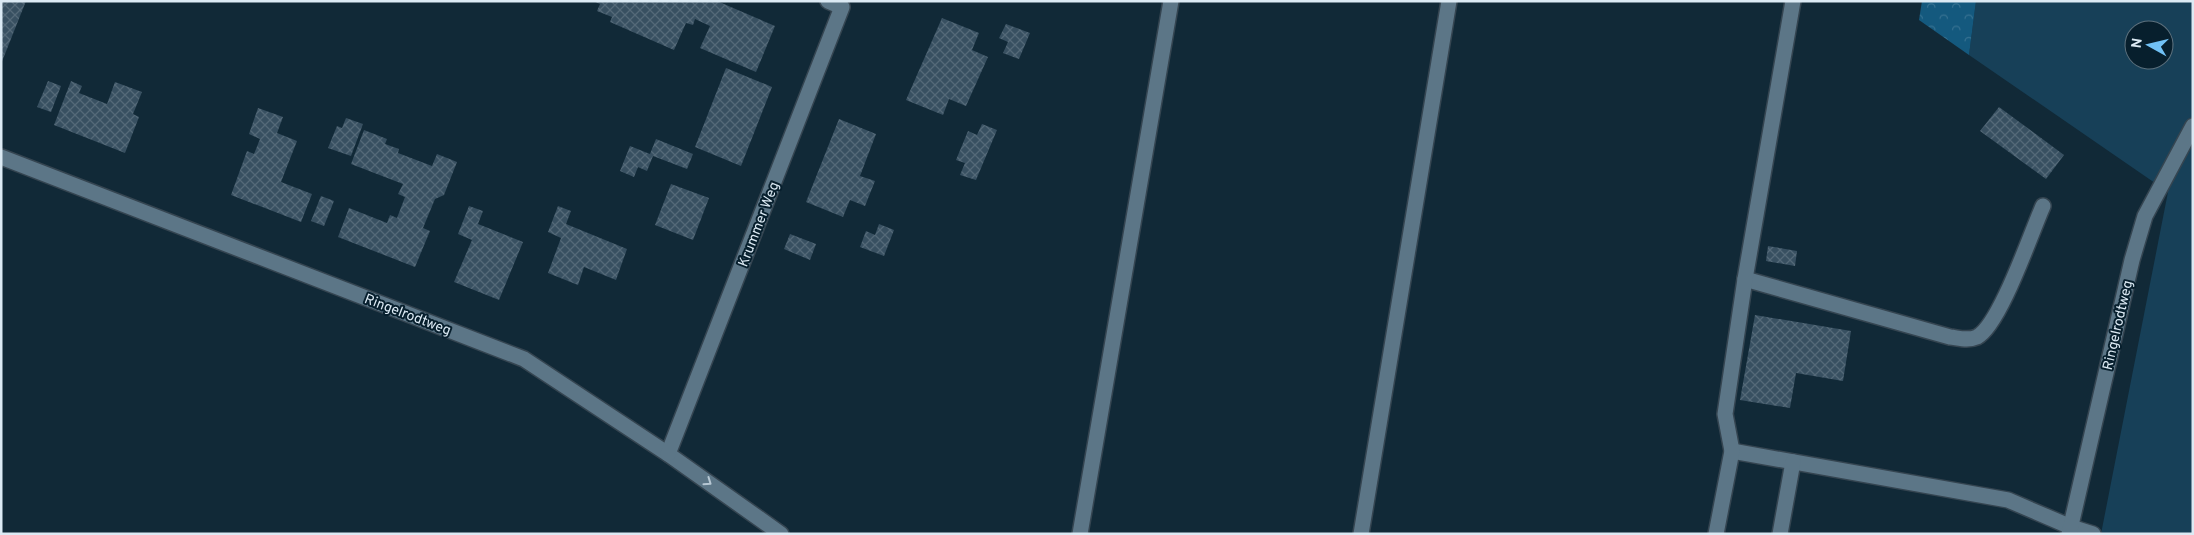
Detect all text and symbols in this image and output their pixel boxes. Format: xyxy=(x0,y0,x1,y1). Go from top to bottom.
north arrow xyxy=(2124,20,2174,70)
text: N xyxy=(2128,37,2147,50)
street label: Krummer Weg xyxy=(735,180,783,270)
street label: Ringelrodtweg xyxy=(2100,279,2137,372)
street label: Ringelrodtweg xyxy=(362,291,453,340)
one-way arrow xyxy=(702,476,712,485)

